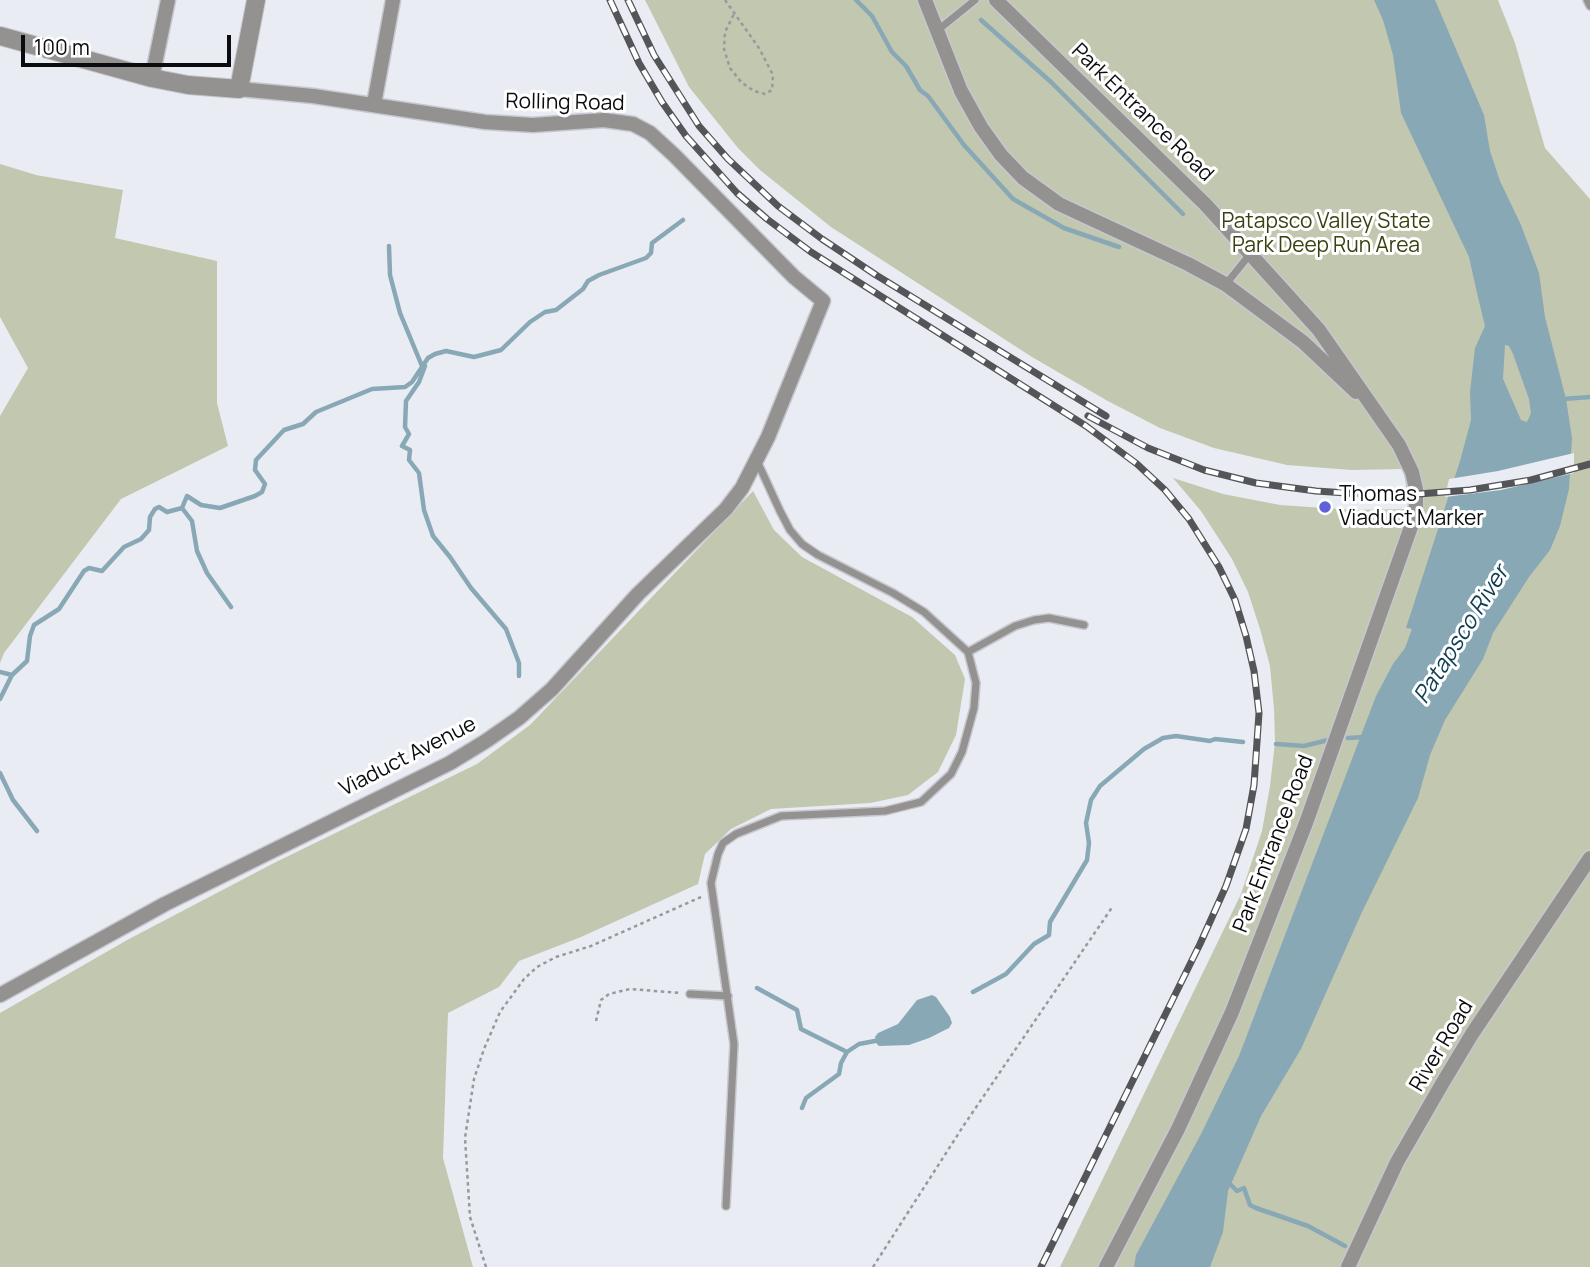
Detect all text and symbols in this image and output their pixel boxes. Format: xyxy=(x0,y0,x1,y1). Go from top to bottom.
scale bar xyxy=(24,21,234,65)
text: 100 m xyxy=(34,33,90,61)
street label: Park Entrance Road xyxy=(1066,39,1218,187)
street label: Rolling Road xyxy=(505,89,625,117)
park label: Patapsco Valley State Park Deep Run Area xyxy=(1221,209,1431,259)
place label: Thomas Viaduct Marker xyxy=(1339,482,1484,532)
marker: Thomas Viaduct Marker xyxy=(1317,499,1333,515)
water label: Patapsco River xyxy=(1409,561,1515,709)
street label: Viaduct Avenue xyxy=(336,712,480,802)
street label: Park Entrance Road xyxy=(1229,752,1319,936)
street label: River Road xyxy=(1405,996,1479,1096)

